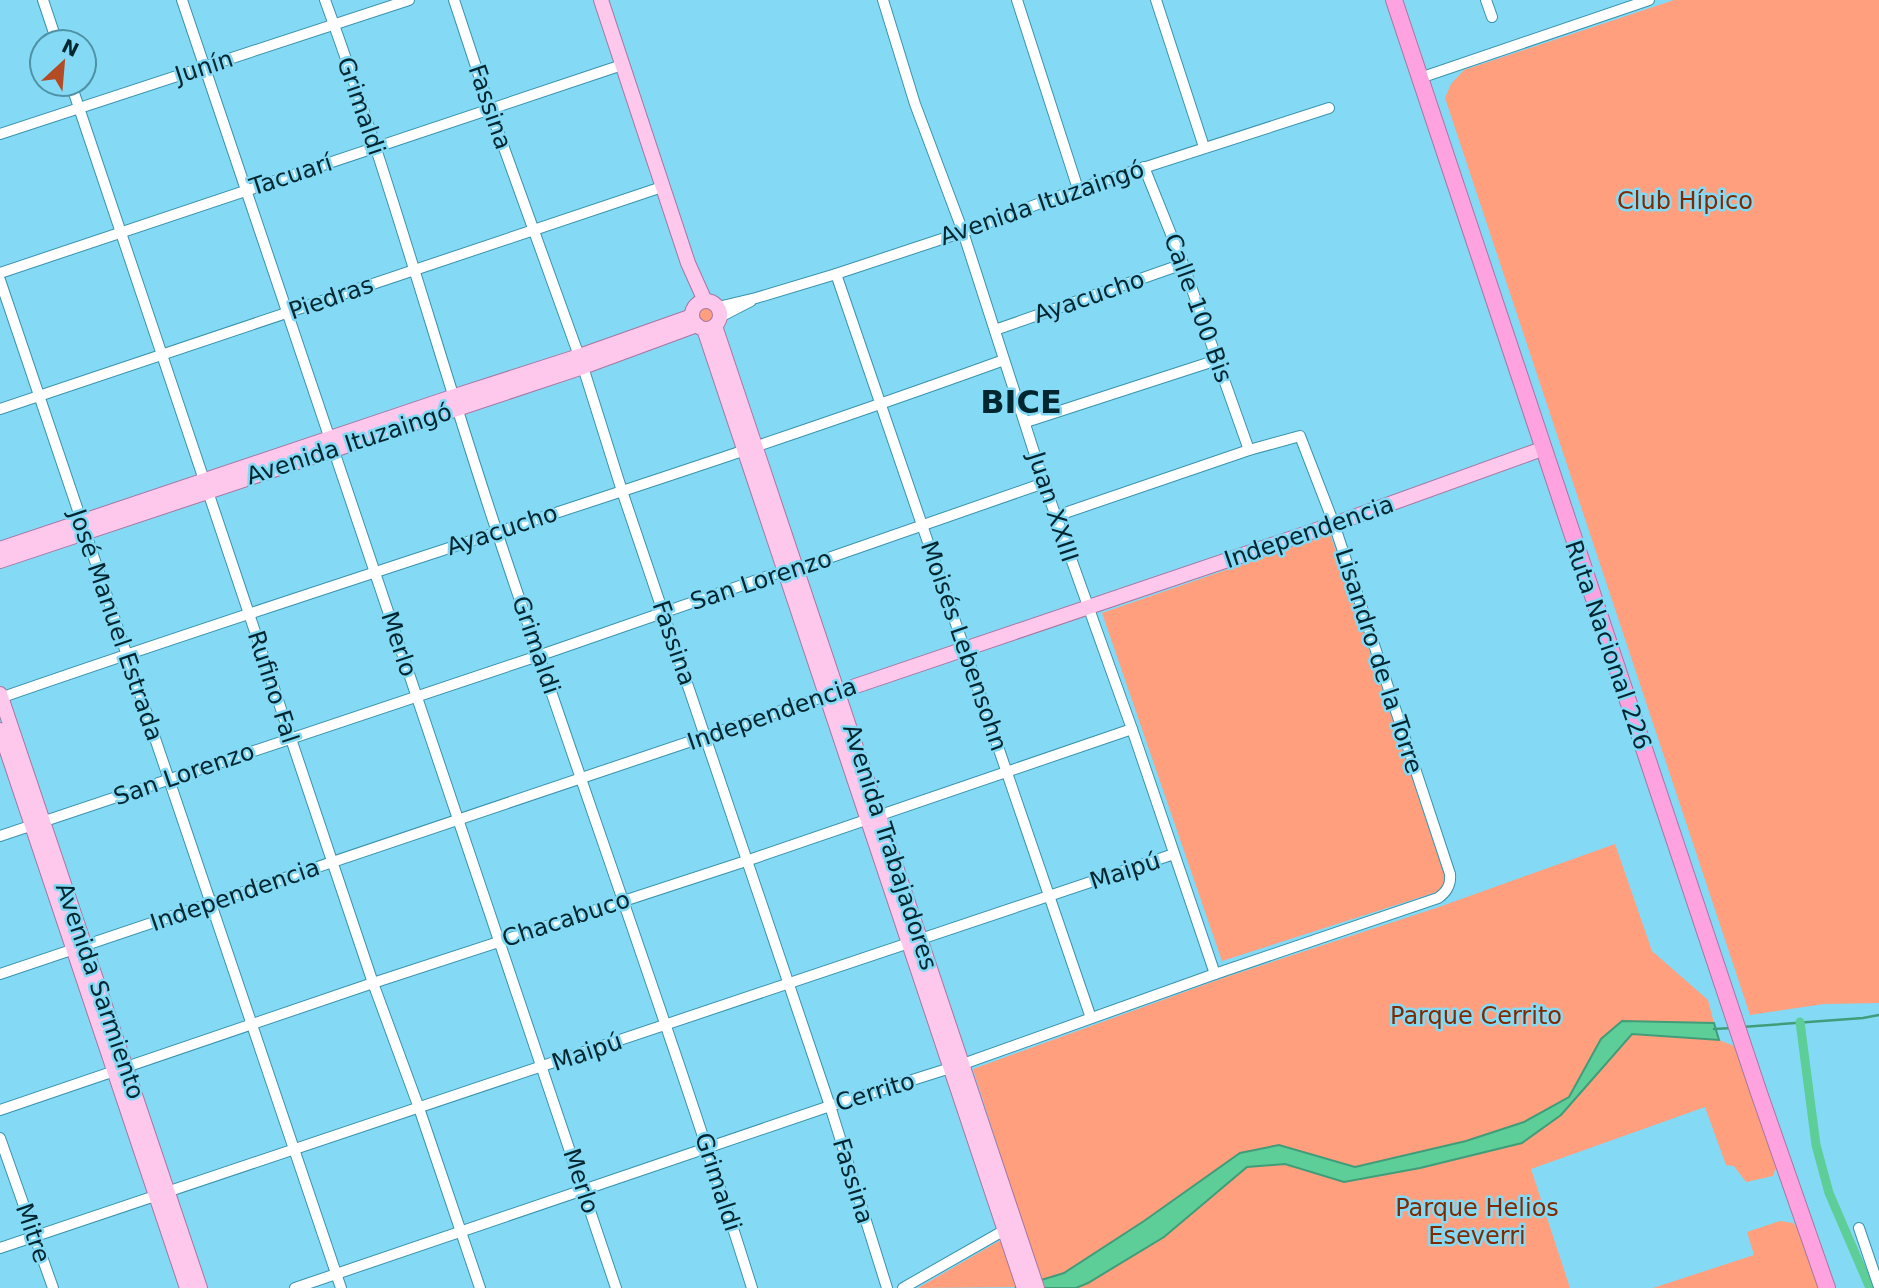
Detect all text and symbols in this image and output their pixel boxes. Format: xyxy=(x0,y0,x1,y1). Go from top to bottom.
north arrow xyxy=(28,28,98,98)
text: N xyxy=(58,34,82,61)
street label: Junín xyxy=(170,45,237,90)
street label: Grimaldi xyxy=(331,53,391,159)
street label: Fassina xyxy=(462,61,518,153)
street label: Tacuarí xyxy=(245,148,337,202)
street label: Avenida Ituzaingó xyxy=(936,155,1148,251)
park label: Club Hípico xyxy=(1617,187,1753,215)
street label: Calle 100 Bis xyxy=(1158,230,1238,386)
street label: Ayacucho xyxy=(1030,265,1148,329)
street label: Piedras xyxy=(285,270,377,326)
district label: BICE xyxy=(980,383,1062,421)
street label: Avenida Ituzaingó xyxy=(243,398,455,490)
street label: Juan XXIII xyxy=(1021,447,1084,566)
street label: Independencia xyxy=(1221,490,1397,574)
street label: Ayacucho xyxy=(443,499,561,561)
street label: José Manuel Estrada xyxy=(63,504,169,745)
street label: Moisés Lebensohn xyxy=(915,537,1013,755)
street label: Ruta Nacional 226 xyxy=(1559,537,1657,753)
street label: San Lorenzo xyxy=(687,544,835,616)
street label: Lisandro de la Torre xyxy=(1329,545,1429,777)
street label: Grimaldi xyxy=(506,592,566,698)
street label: Fassina xyxy=(646,597,702,689)
street label: Merlo xyxy=(375,608,423,680)
street label: Rufino Fal xyxy=(242,627,304,747)
street label: Independencia xyxy=(684,672,860,756)
street label: Avenida Trabajadores xyxy=(837,720,943,974)
street label: San Lorenzo xyxy=(110,737,258,811)
street label: Maipú xyxy=(1086,846,1164,896)
street label: Independencia xyxy=(147,853,323,937)
street label: Avenida Sarmiento xyxy=(50,879,150,1103)
street label: Chacabuco xyxy=(498,885,634,953)
park label: Parque Cerrito xyxy=(1390,1002,1562,1030)
street label: Maipú xyxy=(548,1027,626,1077)
street label: Cerrito xyxy=(832,1067,918,1117)
street label: Grimaldi xyxy=(689,1129,747,1235)
street label: Fassina xyxy=(827,1135,879,1227)
street label: Merlo xyxy=(557,1145,605,1217)
park label: Parque Helios Eseverri xyxy=(1395,1194,1559,1250)
street label: Mitre xyxy=(10,1200,56,1266)

